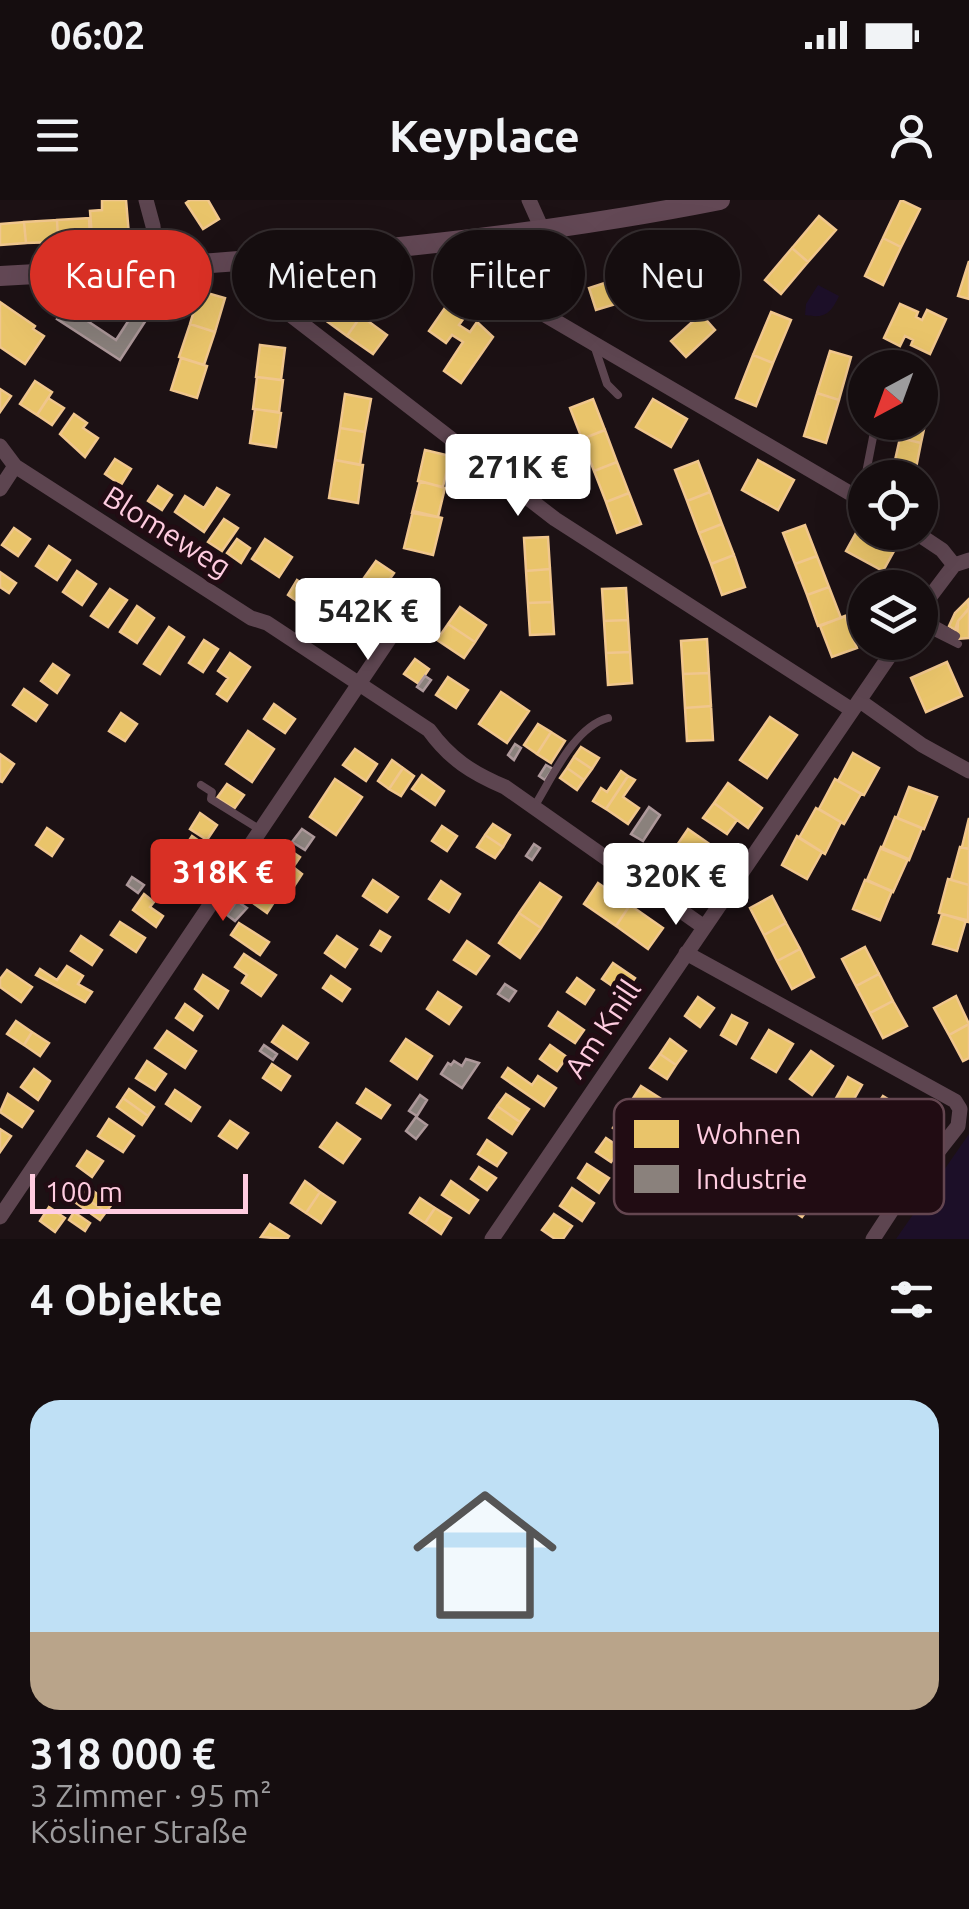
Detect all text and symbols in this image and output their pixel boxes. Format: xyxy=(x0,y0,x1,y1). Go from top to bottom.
text: 06:02 xyxy=(50,14,145,56)
icon: menu xyxy=(30,108,85,163)
icon: person xyxy=(884,108,939,163)
text: Keyplace xyxy=(389,110,580,161)
chip: Kaufen xyxy=(30,230,212,320)
chip: Mieten xyxy=(232,230,413,320)
chip: Filter xyxy=(433,230,585,320)
chip: Neu xyxy=(605,230,740,320)
north arrow xyxy=(848,350,938,440)
map controls xyxy=(848,350,938,660)
pin: 271K € xyxy=(437,434,599,519)
text: 271K € xyxy=(467,448,569,484)
button: locate xyxy=(848,460,938,550)
street label: Blomeweg xyxy=(97,479,238,584)
button: layers xyxy=(848,570,938,660)
pin: 542K € xyxy=(287,578,449,663)
text: 542K € xyxy=(317,592,419,628)
pin: 318K € xyxy=(142,839,304,924)
pin: 320K € xyxy=(595,843,757,928)
text: 318K € xyxy=(172,853,274,889)
text: 320K € xyxy=(625,857,727,893)
street label: Am Knill xyxy=(557,973,647,1084)
legend xyxy=(614,1099,944,1214)
text: Wohnen xyxy=(696,1118,801,1149)
text: Industrie xyxy=(696,1163,808,1194)
scale bar xyxy=(30,1169,248,1214)
text: 100 m xyxy=(45,1176,123,1207)
icon: filters xyxy=(884,1272,939,1327)
text: 4 Objekte xyxy=(30,1276,223,1323)
icon: home xyxy=(395,1465,575,1645)
text: 318 000 € xyxy=(30,1730,216,1777)
text: 3 Zimmer · 95 m² xyxy=(30,1777,272,1813)
text: Kösliner Straße xyxy=(30,1813,248,1849)

